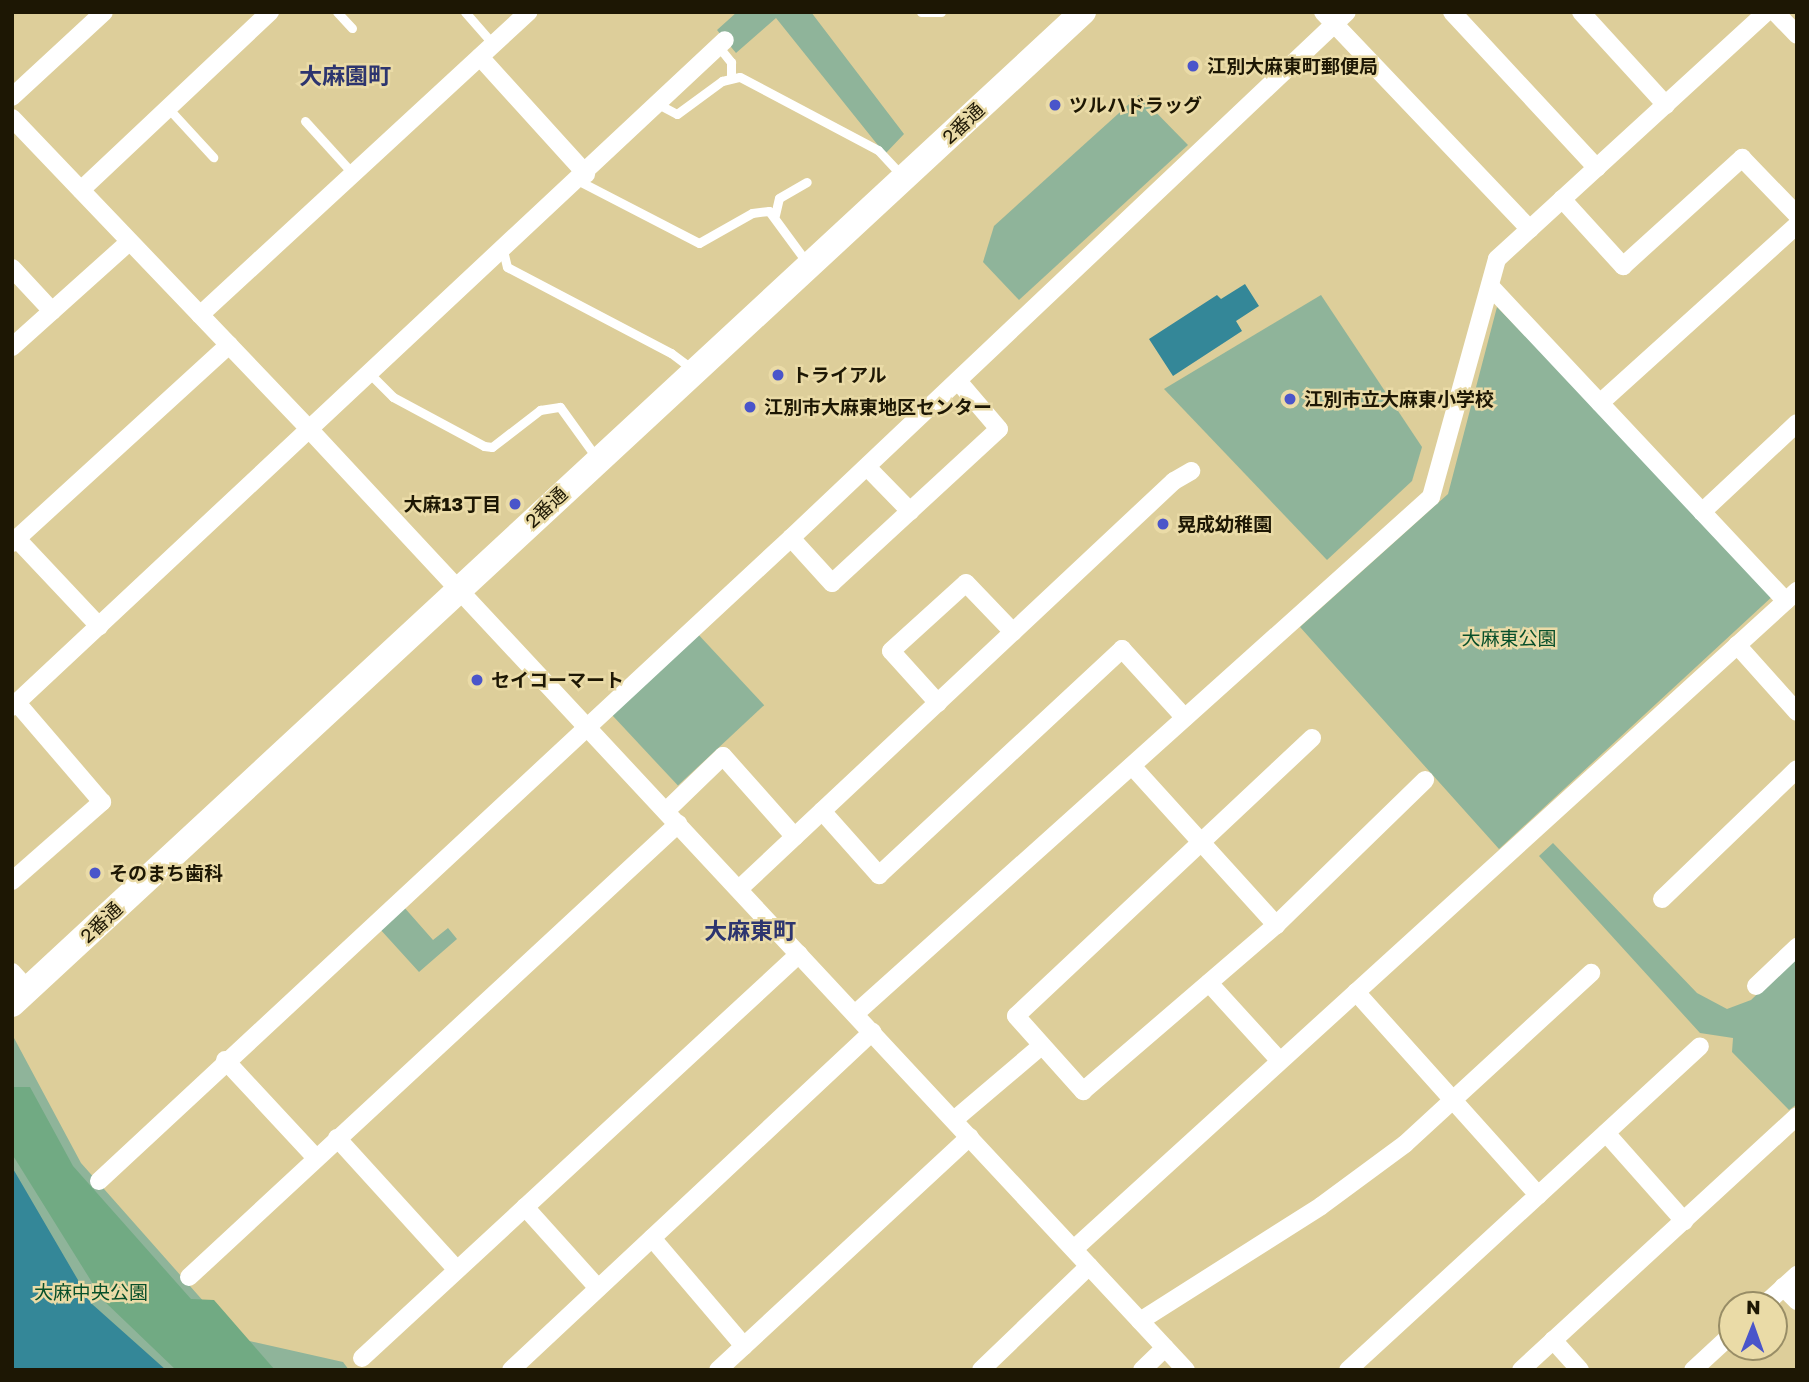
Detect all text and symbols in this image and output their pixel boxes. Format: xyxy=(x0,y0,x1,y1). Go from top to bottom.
place label: 江別大麻東町郵便局 xyxy=(1207,55,1378,77)
marker: 江別大麻東町郵便局 xyxy=(1185,58,1201,74)
district label: 大麻園町 xyxy=(299,61,391,89)
place label: ツルハドラッグ xyxy=(1069,94,1202,116)
marker: ツルハドラッグ xyxy=(1047,97,1063,113)
street label: 2番通 xyxy=(937,98,989,148)
place label: トライアル xyxy=(792,364,887,386)
marker: トライアル xyxy=(770,367,786,383)
place label: 江別市立大麻東小学校 xyxy=(1304,388,1494,410)
marker: 江別市立大麻東小学校 xyxy=(1282,391,1298,407)
place label: 江別市大麻東地区センター xyxy=(764,396,992,418)
marker: 江別市大麻東地区センター xyxy=(742,399,758,415)
street label: 2番通 xyxy=(520,482,572,532)
place label: 大麻13丁目 xyxy=(404,493,501,515)
marker: 大麻13丁目 xyxy=(507,496,523,512)
place label: 晃成幼稚園 xyxy=(1177,513,1272,535)
marker: 晃成幼稚園 xyxy=(1155,516,1171,532)
park label: 大麻東公園 xyxy=(1462,627,1556,649)
place label: セイコーマート xyxy=(491,669,624,691)
marker: セイコーマート xyxy=(469,672,485,688)
place label: そのまち歯科 xyxy=(109,862,223,884)
marker: そのまち歯科 xyxy=(87,865,103,881)
street label: 2番通 xyxy=(75,897,127,947)
district label: 大麻東町 xyxy=(704,916,796,944)
park label: 大麻中央公園 xyxy=(34,1281,148,1303)
north arrow xyxy=(1718,1291,1788,1361)
text: N xyxy=(1746,1295,1761,1318)

